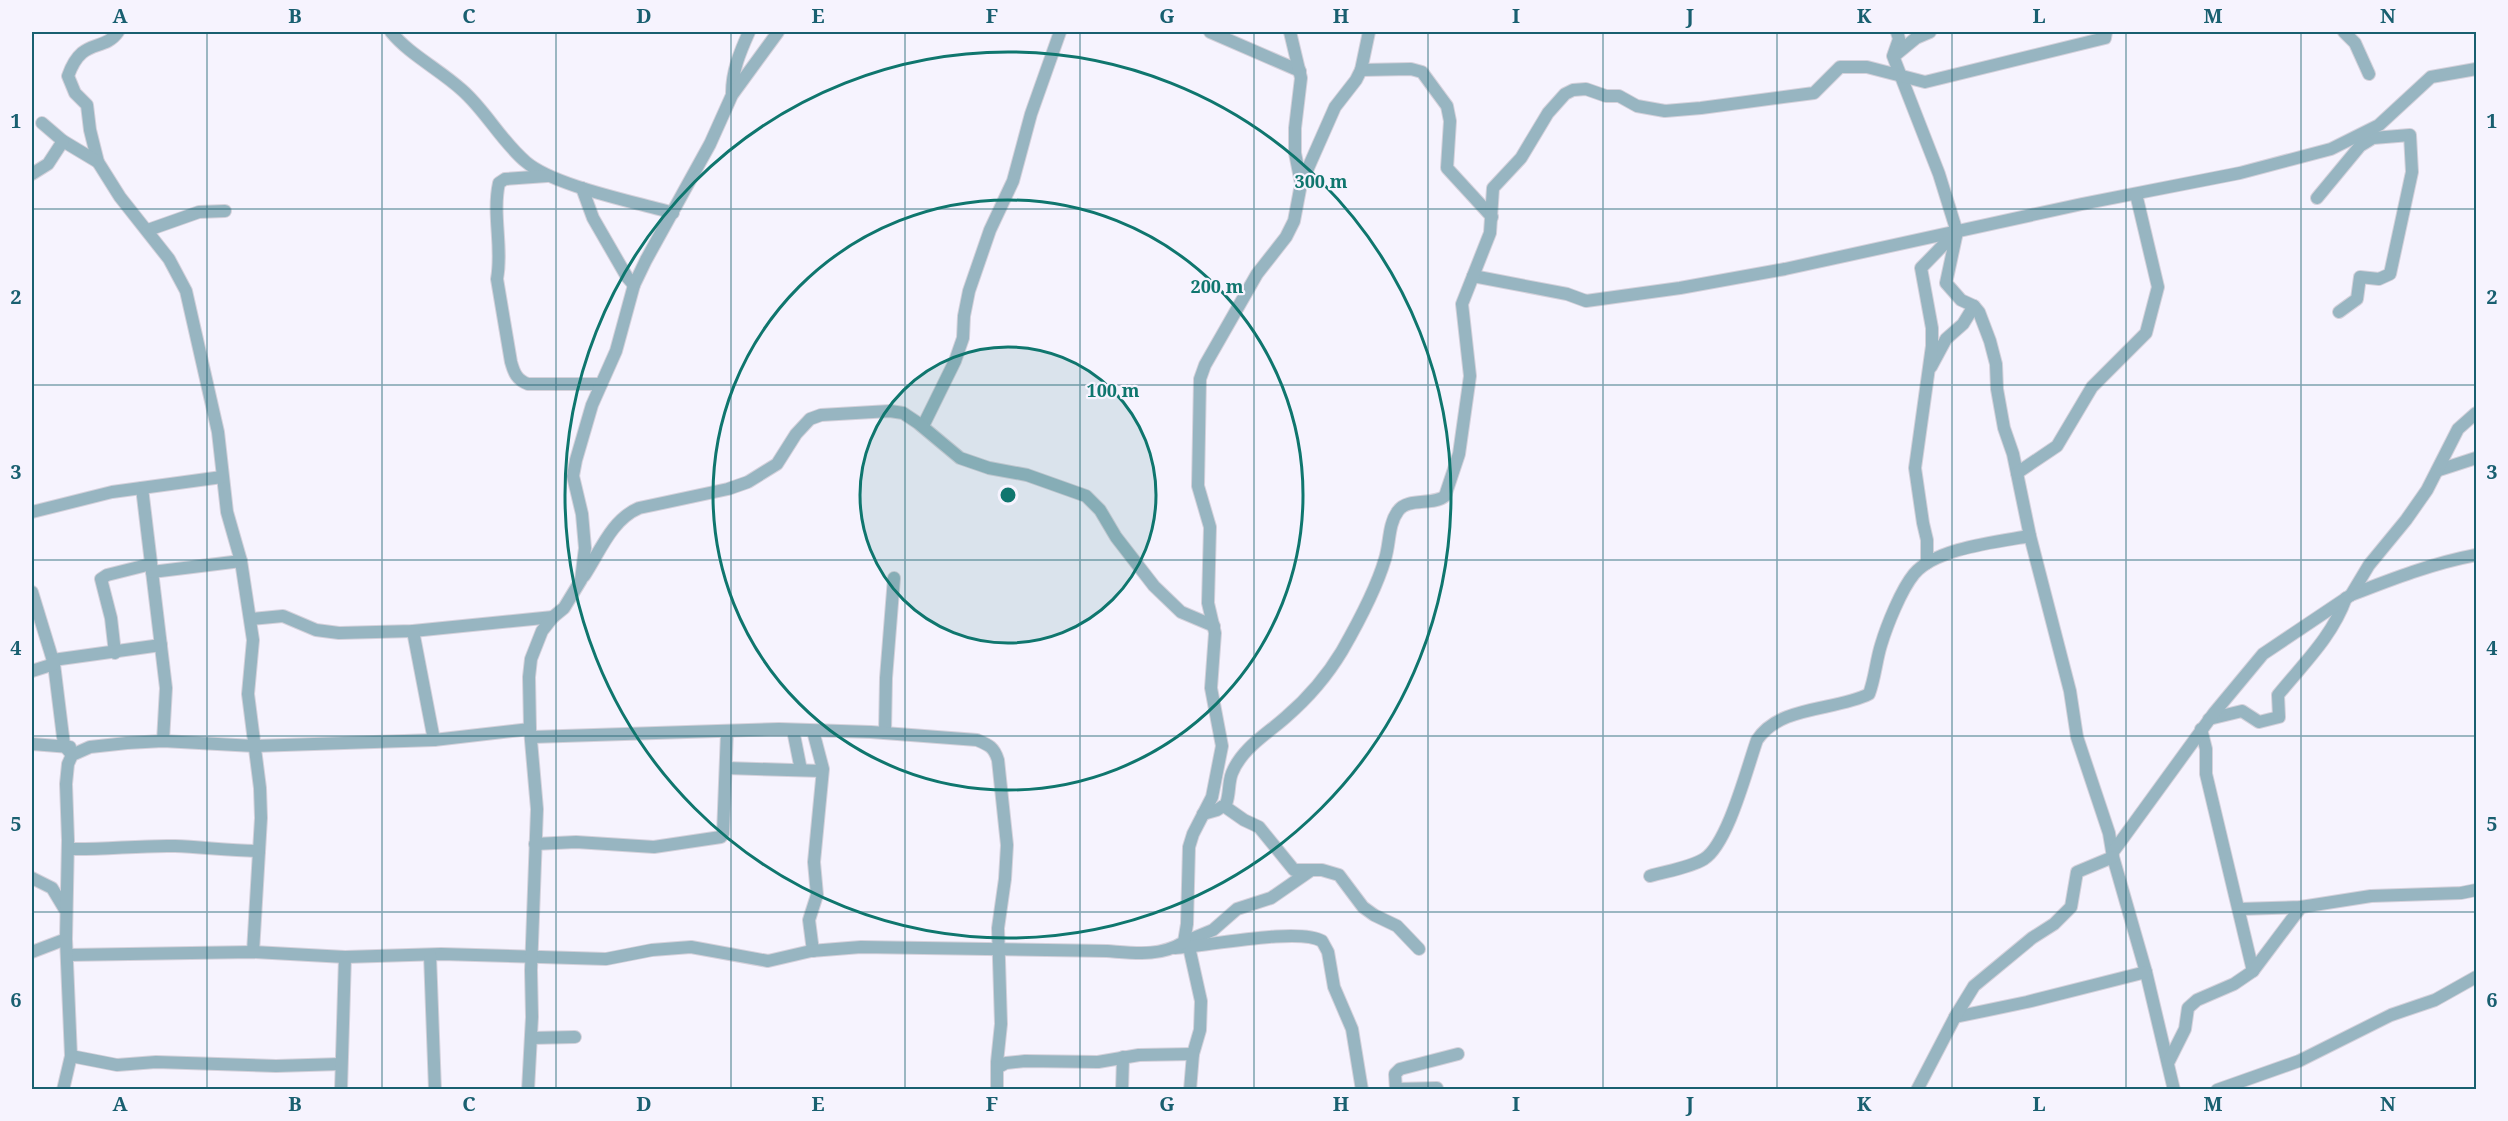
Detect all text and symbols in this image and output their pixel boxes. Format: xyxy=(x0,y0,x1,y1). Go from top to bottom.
text: A xyxy=(112,2,128,29)
text: B xyxy=(288,2,302,29)
text: C xyxy=(462,2,476,29)
text: D xyxy=(636,2,652,29)
text: E xyxy=(811,2,825,29)
text: F xyxy=(986,2,998,29)
text: G xyxy=(1159,2,1175,29)
text: H xyxy=(1333,2,1349,29)
text: I xyxy=(1512,2,1520,29)
text: J xyxy=(1685,2,1694,29)
text: K xyxy=(1857,2,1872,29)
text: L xyxy=(2032,2,2046,29)
text: M xyxy=(2203,2,2223,29)
text: N xyxy=(2380,2,2396,29)
text: 1 xyxy=(10,107,22,134)
text: 1 xyxy=(2486,107,2498,134)
text: 300 m xyxy=(1295,169,1348,193)
text: 200 m xyxy=(1191,274,1244,298)
text: 2 xyxy=(10,283,22,310)
text: 2 xyxy=(2486,283,2498,310)
text: 100 m xyxy=(1087,378,1140,402)
text: 3 xyxy=(10,458,22,485)
text: 3 xyxy=(2486,458,2498,485)
centre of rings xyxy=(998,485,1018,505)
text: 4 xyxy=(10,634,22,661)
text: 4 xyxy=(2486,634,2498,661)
text: 5 xyxy=(10,810,22,837)
text: 5 xyxy=(2486,810,2498,837)
text: 6 xyxy=(10,986,22,1013)
text: 6 xyxy=(2486,986,2498,1013)
text: A xyxy=(112,1090,128,1117)
text: B xyxy=(288,1090,302,1117)
text: C xyxy=(462,1090,476,1117)
text: D xyxy=(636,1090,652,1117)
text: E xyxy=(811,1090,825,1117)
text: F xyxy=(986,1090,998,1117)
text: G xyxy=(1159,1090,1175,1117)
text: H xyxy=(1333,1090,1349,1117)
text: I xyxy=(1512,1090,1520,1117)
text: J xyxy=(1685,1090,1694,1117)
text: K xyxy=(1857,1090,1872,1117)
text: L xyxy=(2032,1090,2046,1117)
text: M xyxy=(2203,1090,2223,1117)
text: N xyxy=(2380,1090,2396,1117)

